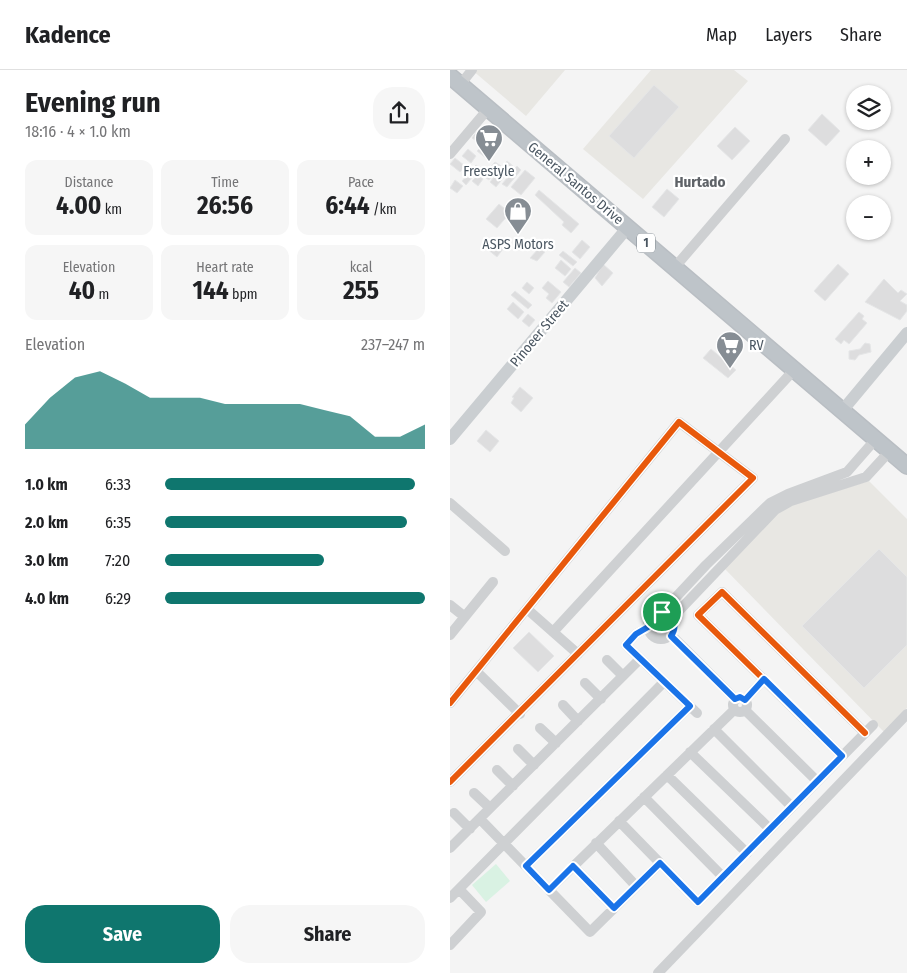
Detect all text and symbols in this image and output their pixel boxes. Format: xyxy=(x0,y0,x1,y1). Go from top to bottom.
text: Kadence xyxy=(25,21,111,49)
text: Map xyxy=(706,24,737,46)
text: Layers xyxy=(765,24,812,46)
text: Share xyxy=(840,24,882,46)
map controls xyxy=(846,85,891,240)
button: layers xyxy=(846,85,891,130)
text: Evening run xyxy=(25,86,161,119)
button: share xyxy=(373,87,425,139)
text: 18:16 · 4 × 1.0 km xyxy=(25,122,131,141)
supermarket icon: Freestyle xyxy=(474,123,504,162)
street label: General Santos Drive xyxy=(525,139,627,228)
button: + xyxy=(846,140,891,185)
place label: Freestyle xyxy=(463,163,515,180)
district label: Hurtado xyxy=(674,173,726,191)
text: Distance xyxy=(65,174,114,191)
text: Time xyxy=(211,174,239,191)
text: Pace xyxy=(348,174,374,191)
text: 4.00 xyxy=(56,191,101,221)
text: 26:56 xyxy=(197,191,253,221)
text: 6:44 xyxy=(325,191,370,221)
button: − xyxy=(846,195,891,240)
shop icon: ASPS Motors xyxy=(503,196,533,235)
text: km xyxy=(101,201,122,218)
text: /km xyxy=(370,201,397,218)
road number: 1 xyxy=(637,234,655,252)
place label: ASPS Motors xyxy=(482,236,554,253)
text: Elevation xyxy=(63,259,115,276)
text: Heart rate xyxy=(196,259,254,276)
text: kcal xyxy=(350,259,372,276)
text: 40 xyxy=(69,276,95,306)
text: 144 xyxy=(192,276,229,306)
text: 255 xyxy=(343,276,379,306)
text: m xyxy=(95,286,109,303)
text: bpm xyxy=(229,286,258,303)
street label: Pinoeer Street xyxy=(507,296,573,370)
supermarket icon: RV xyxy=(715,330,745,369)
text: Elevation xyxy=(25,335,85,354)
text: 237–247 m xyxy=(361,335,425,354)
place label: RV xyxy=(749,337,765,354)
text: 1.0 km xyxy=(25,475,68,494)
text: 6:33 xyxy=(105,475,131,494)
text: 2.0 km xyxy=(25,513,68,532)
text: 6:35 xyxy=(105,513,131,532)
text: 3.0 km xyxy=(25,551,68,570)
text: 7:20 xyxy=(105,551,130,570)
text: 4.0 km xyxy=(25,589,69,608)
text: 6:29 xyxy=(105,589,131,608)
pin xyxy=(641,591,683,633)
icon: arrive xyxy=(648,598,676,626)
button: Save xyxy=(25,905,220,963)
button: Share xyxy=(230,905,425,963)

